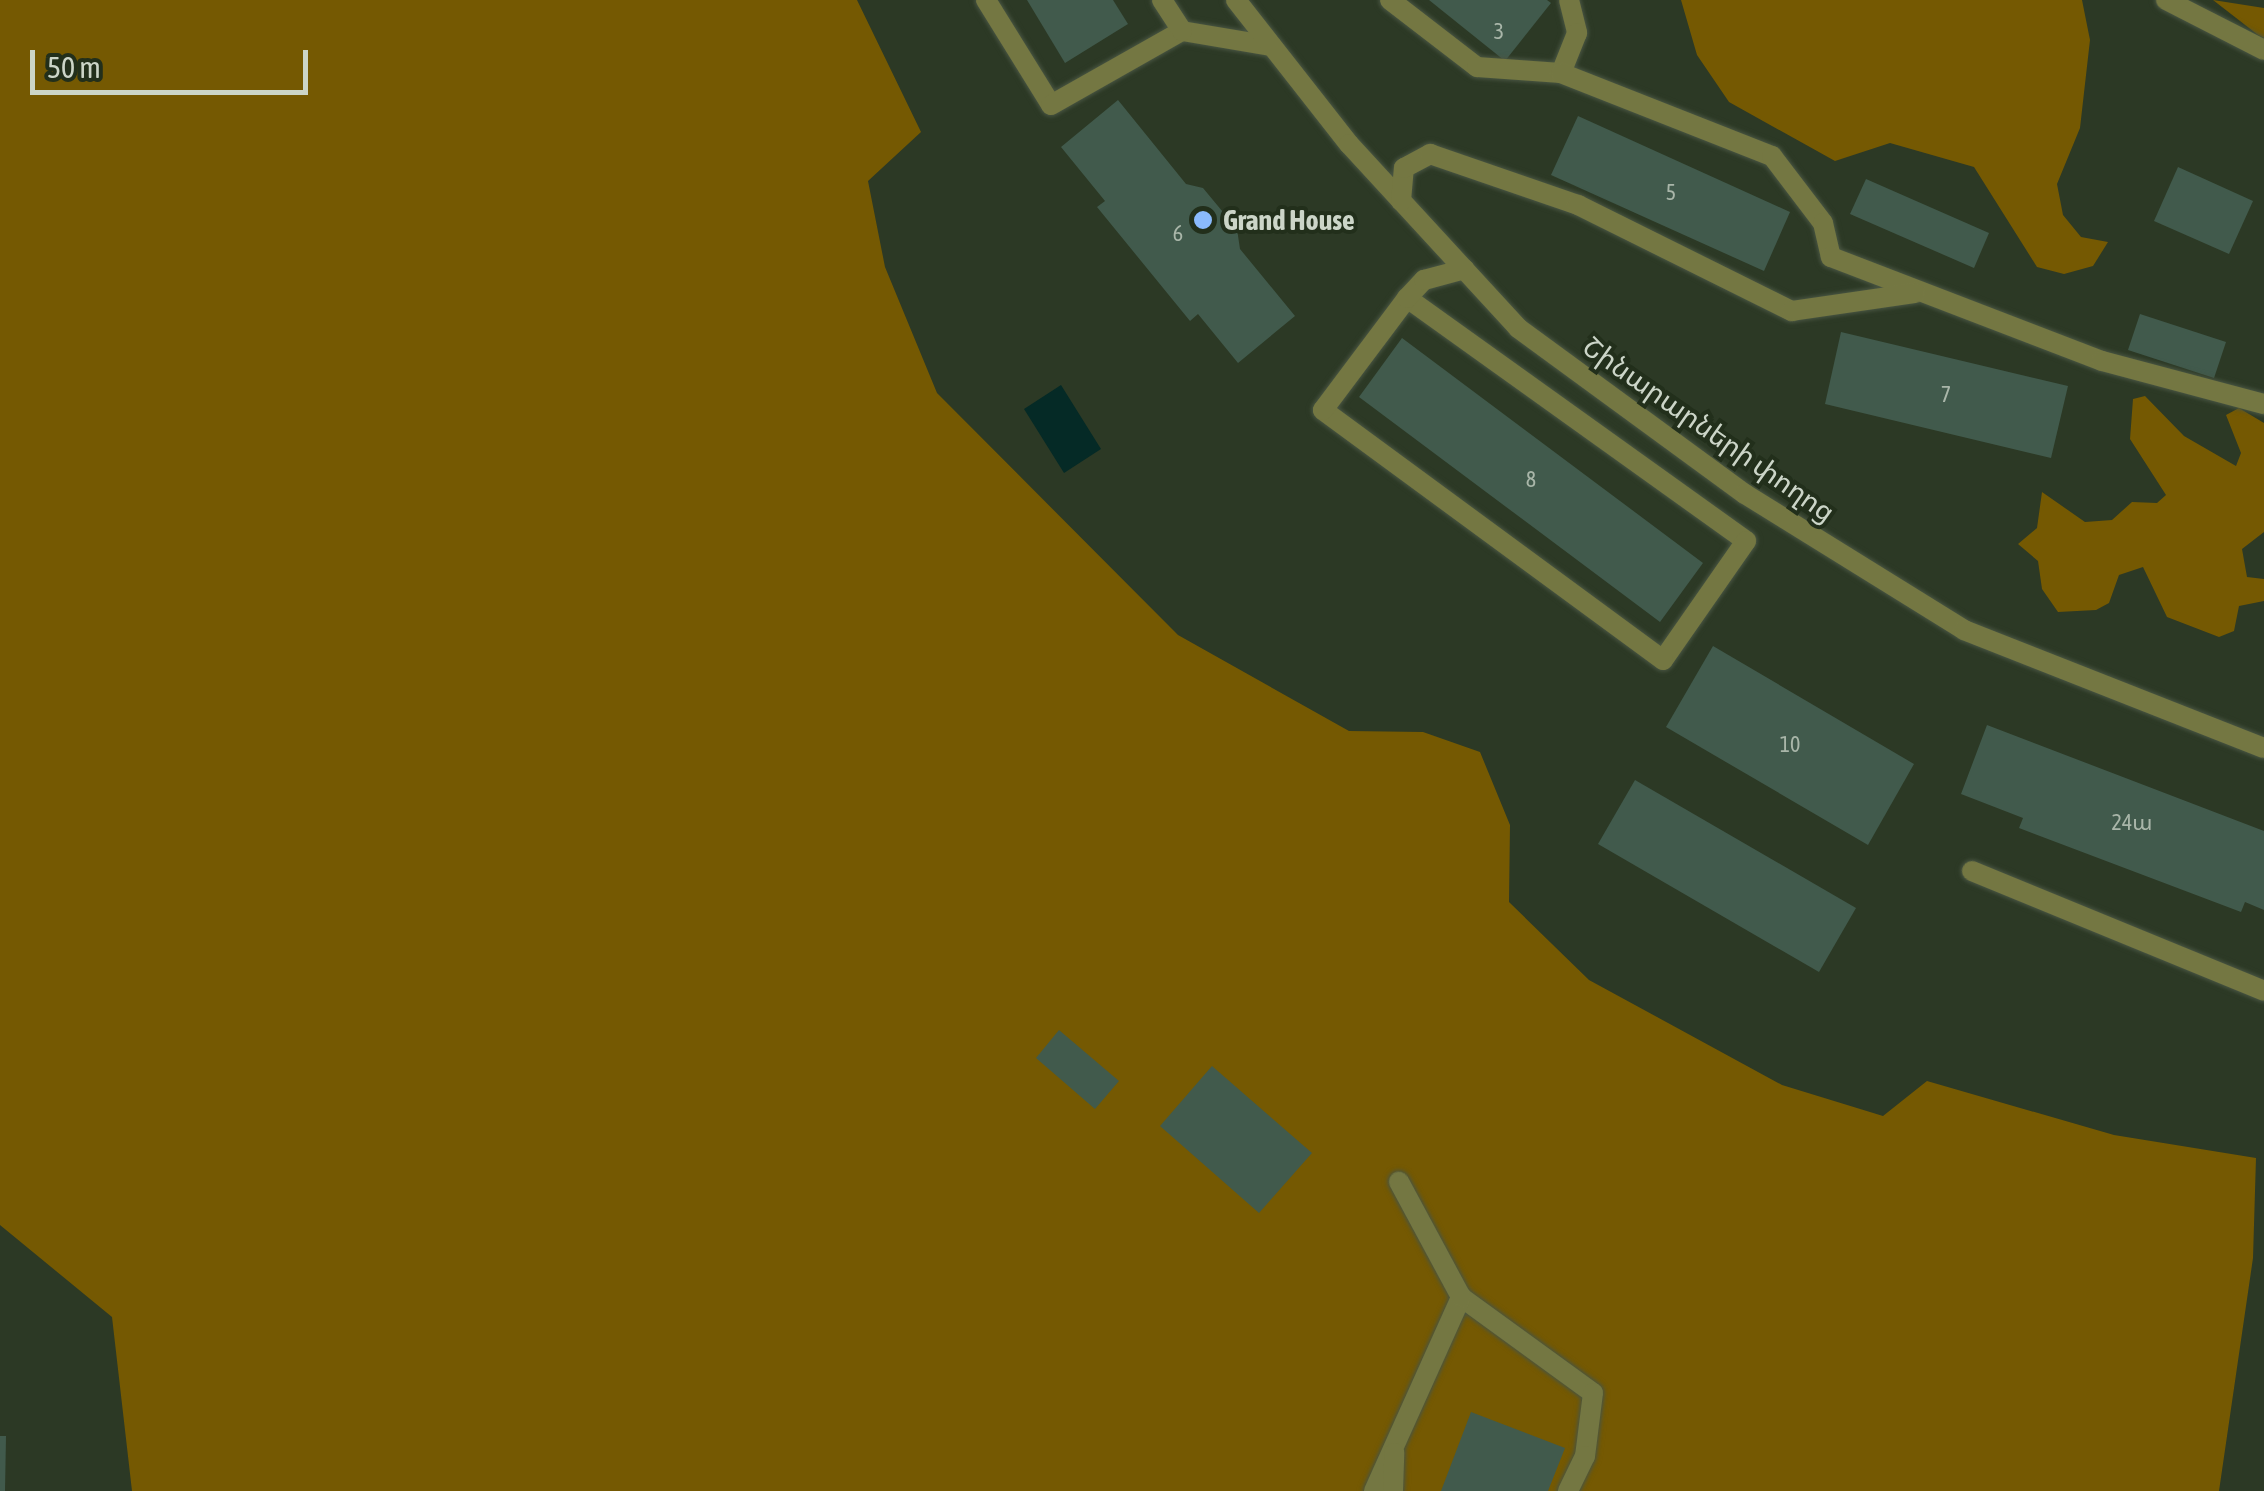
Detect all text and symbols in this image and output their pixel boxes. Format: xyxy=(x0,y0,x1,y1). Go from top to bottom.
house number: 3 xyxy=(1494,19,1504,45)
scale bar xyxy=(35,30,312,92)
text: 50 m xyxy=(47,50,101,84)
house number: 5 xyxy=(1666,180,1676,206)
place label: Grand House xyxy=(1223,203,1355,237)
marker: Grand House xyxy=(1192,209,1214,231)
house number: 6 xyxy=(1173,221,1183,247)
street label: Շինարարների փողոց xyxy=(1577,329,1841,529)
house number: 7 xyxy=(1941,382,1951,408)
house number: 8 xyxy=(1526,467,1536,493)
house number: 10 xyxy=(1780,732,1800,758)
house number: 24ա xyxy=(2112,810,2152,836)

